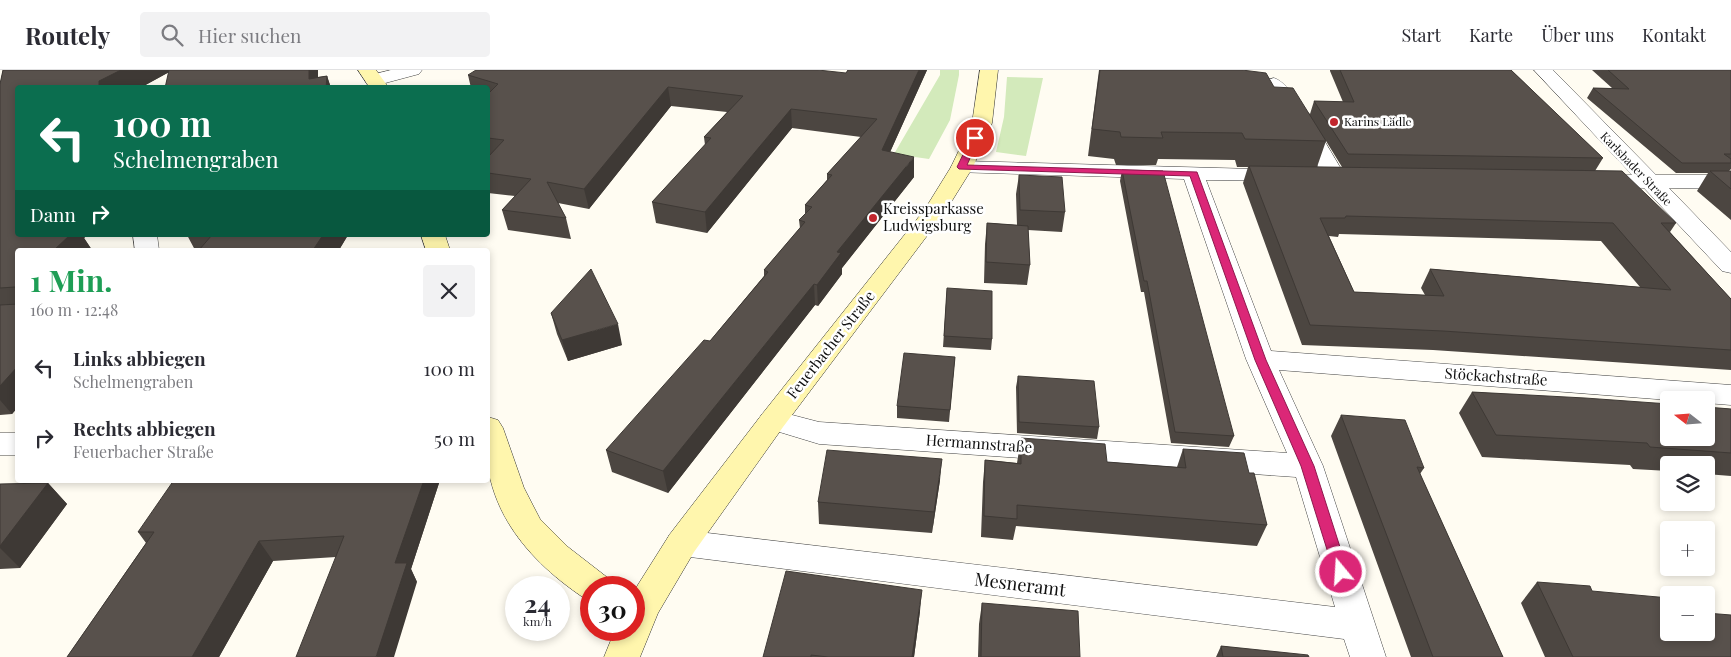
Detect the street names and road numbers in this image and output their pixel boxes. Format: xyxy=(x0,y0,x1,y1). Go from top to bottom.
street label: Karlsbader Straße xyxy=(1597,128,1676,209)
street label: Feuerbacher Straße xyxy=(782,286,879,403)
street label: Stöckachstraße xyxy=(1444,362,1548,390)
street label: Hermannstraße xyxy=(925,429,1033,457)
street label: Mesneramt xyxy=(973,567,1068,602)

